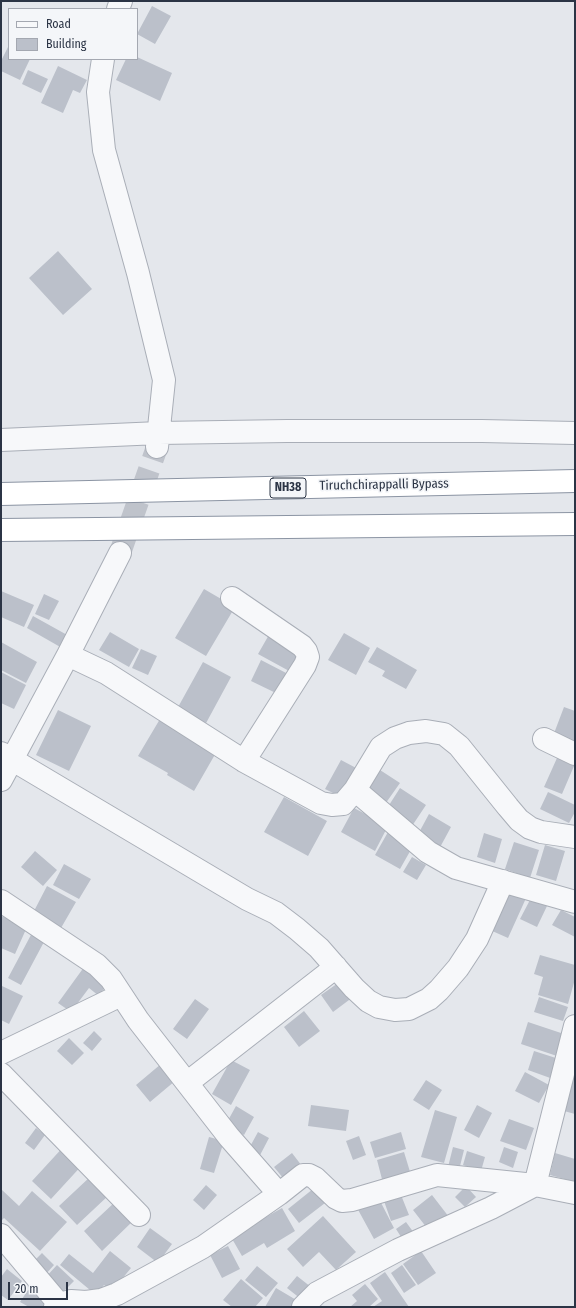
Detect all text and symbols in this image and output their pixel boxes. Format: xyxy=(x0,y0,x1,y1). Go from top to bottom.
legend xyxy=(8,8,138,60)
text: Road xyxy=(46,17,71,31)
text: Building xyxy=(46,37,86,51)
street label: Tiruchchirappalli Bypass xyxy=(319,476,449,494)
road number: NH38 xyxy=(270,478,306,498)
scale bar xyxy=(10,1274,70,1300)
text: 20 m xyxy=(15,1282,39,1296)

